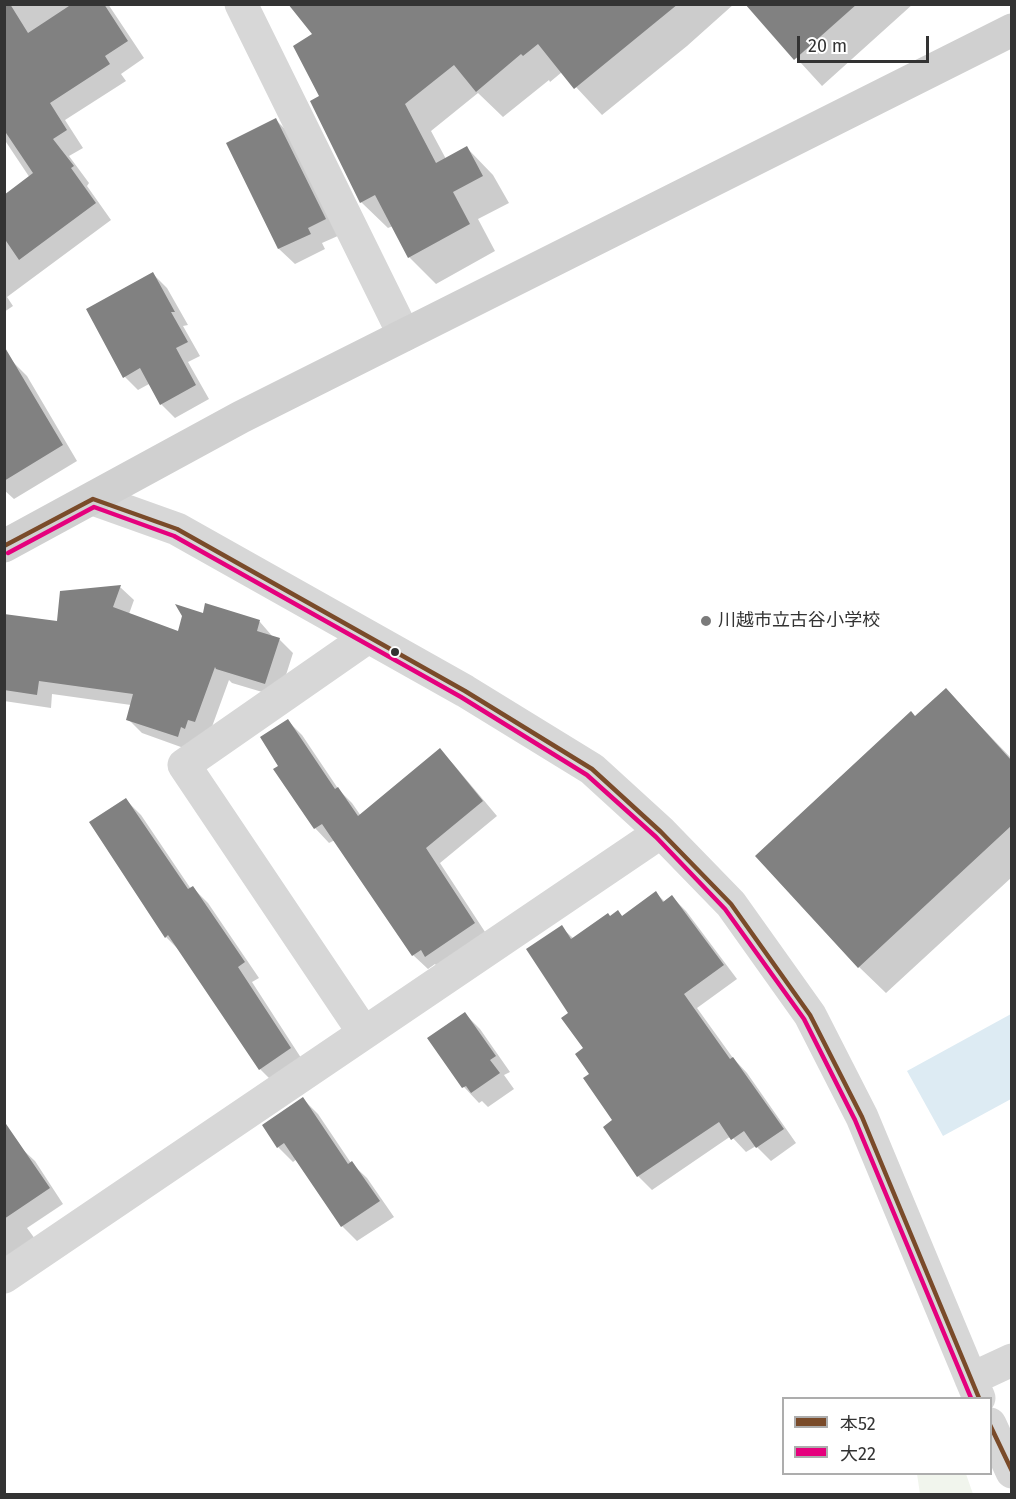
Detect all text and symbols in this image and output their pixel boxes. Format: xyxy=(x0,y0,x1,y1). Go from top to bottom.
scale bar xyxy=(800,24,932,62)
text: 20 m xyxy=(808,35,847,57)
place label: 川越市立古谷小学校 xyxy=(718,610,880,632)
marker: 川越市立古谷小学校 xyxy=(699,614,713,628)
unlabelled marker xyxy=(389,646,401,658)
legend xyxy=(782,1397,992,1475)
text: 本52 xyxy=(840,1413,876,1435)
text: 大22 xyxy=(840,1443,876,1465)

